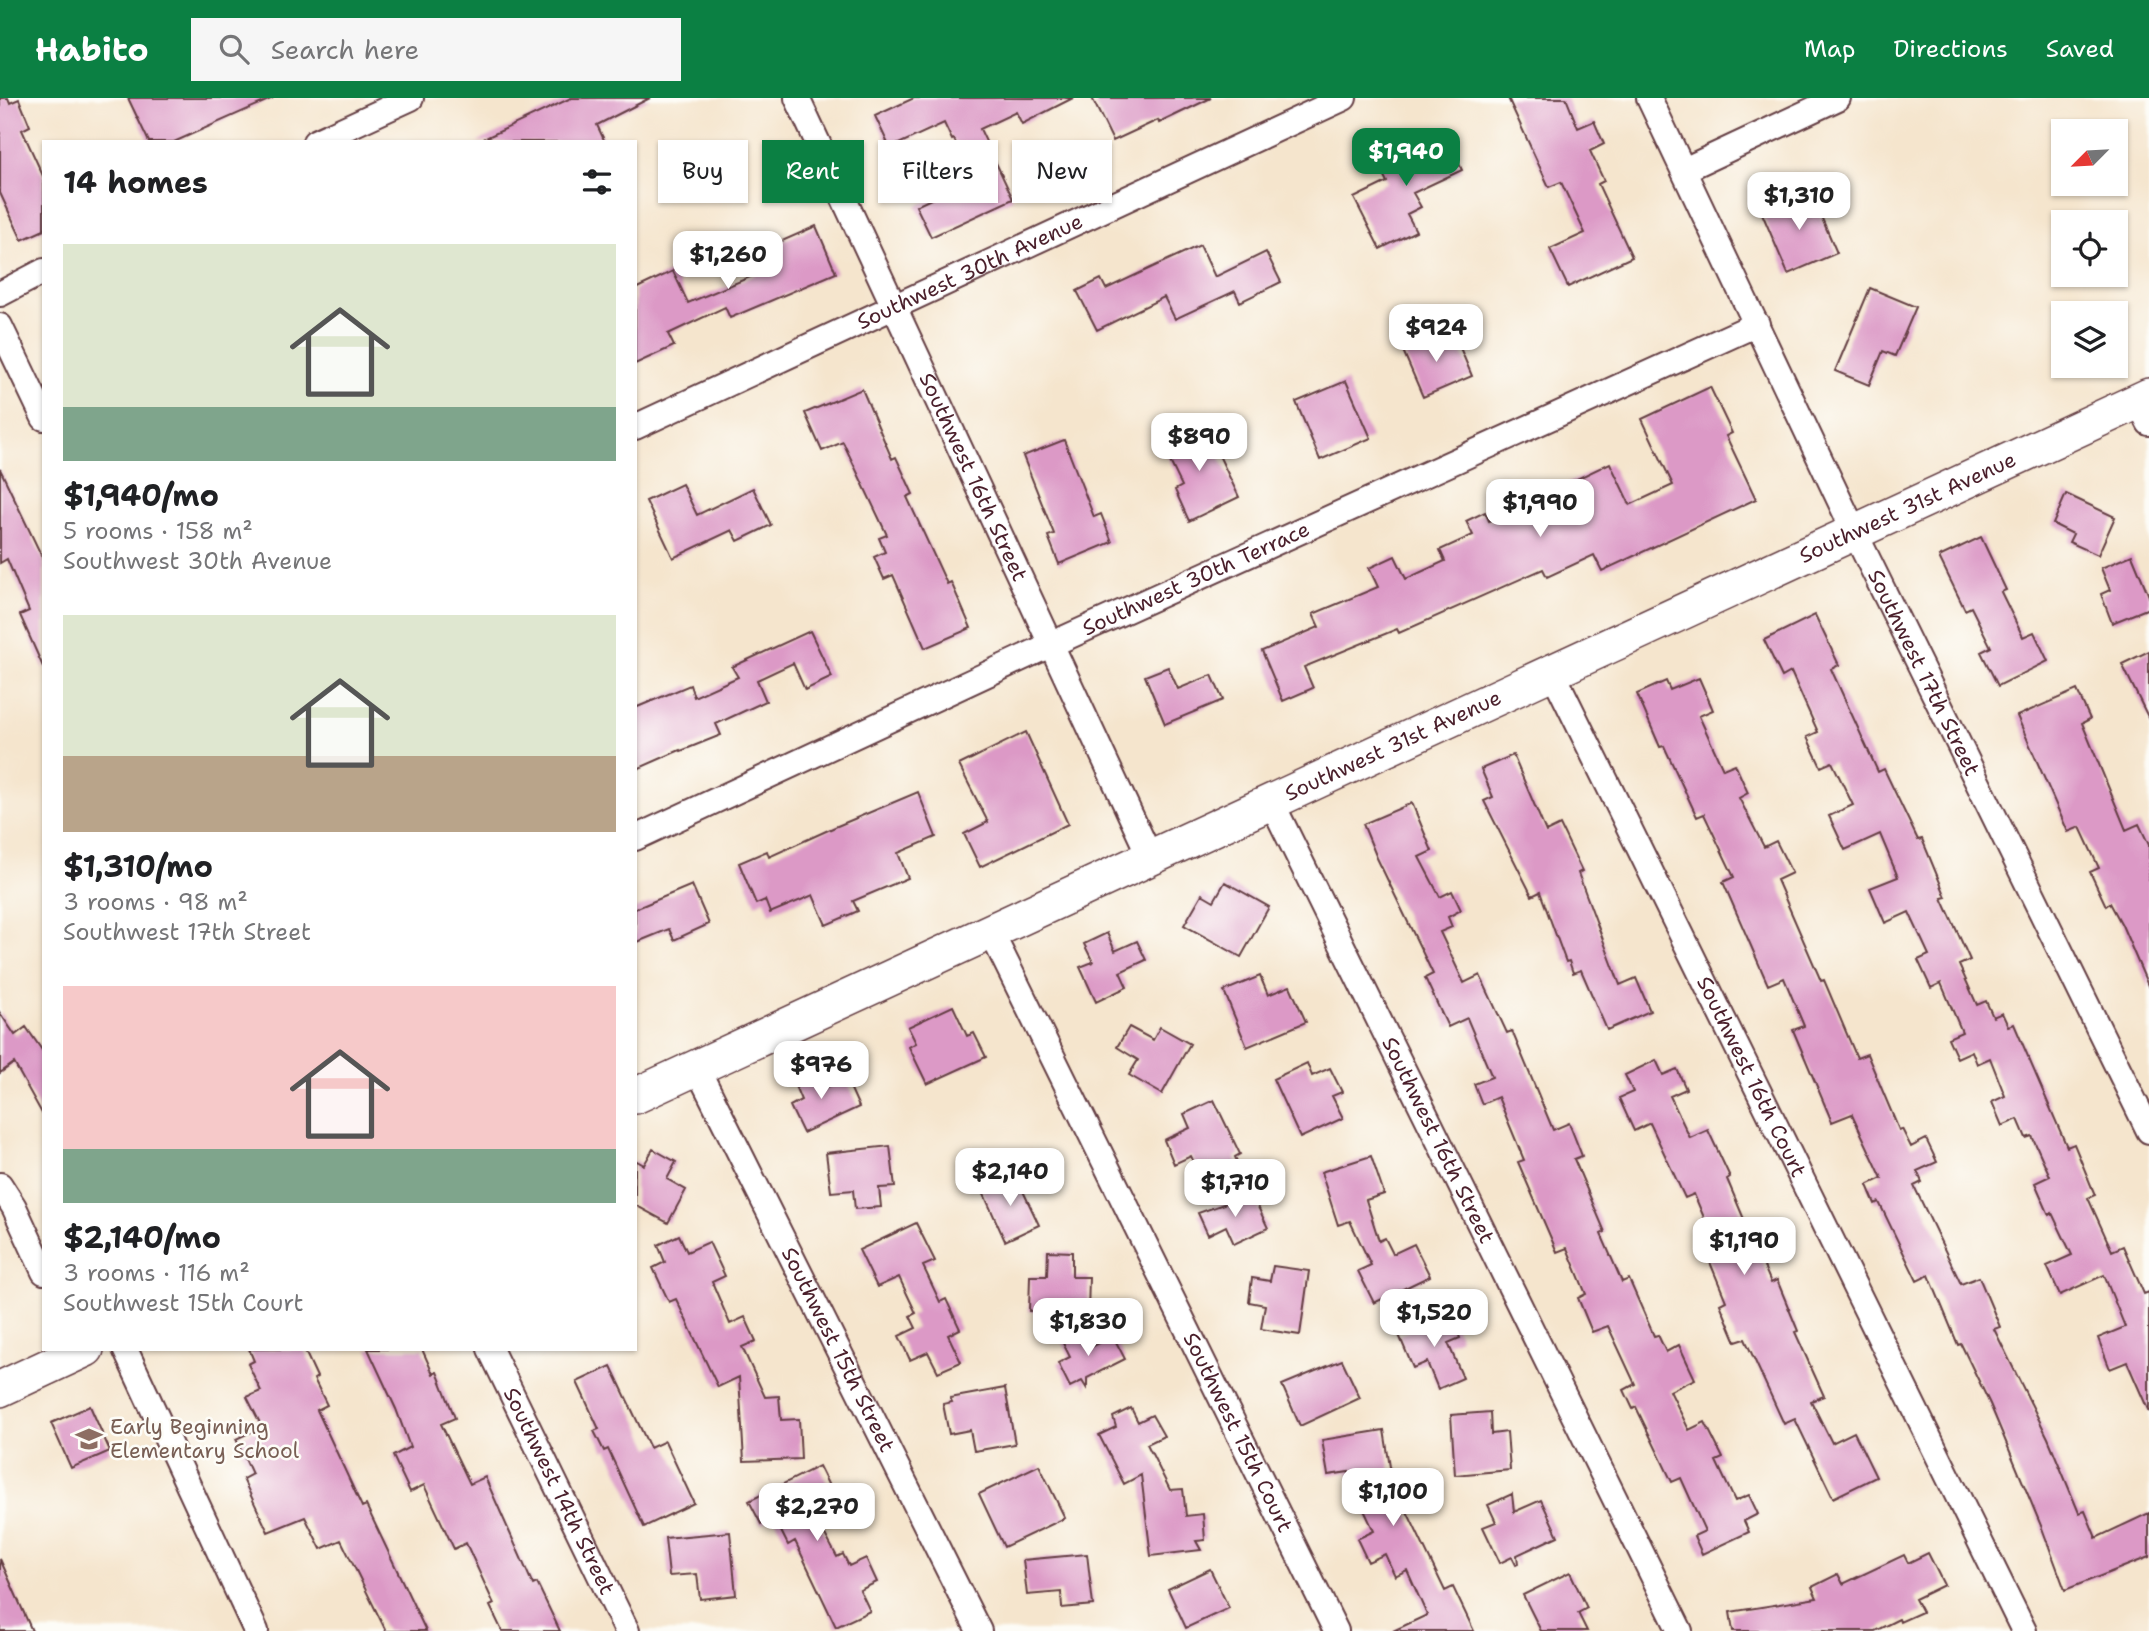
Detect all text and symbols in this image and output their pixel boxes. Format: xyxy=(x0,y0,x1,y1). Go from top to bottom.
search box xyxy=(191,18,681,81)
text: Habito xyxy=(35,27,149,72)
icon: search xyxy=(215,30,253,68)
text: Search here xyxy=(271,32,419,67)
text: Map xyxy=(1804,33,1855,65)
text: Directions xyxy=(1893,33,2008,65)
text: Saved xyxy=(2046,33,2114,65)
north arrow xyxy=(2051,119,2128,196)
map controls xyxy=(2051,119,2128,378)
pin: $1,940 xyxy=(1349,129,1463,188)
text: $1,940 xyxy=(1368,136,1444,166)
chip: Buy xyxy=(658,140,748,203)
chip: Rent xyxy=(762,140,864,203)
chip: Filters xyxy=(878,140,998,203)
chip: New xyxy=(1012,140,1112,203)
text: 14 homes xyxy=(63,162,208,203)
icon: filters xyxy=(578,163,616,201)
pin: $1,310 xyxy=(1742,172,1856,232)
text: $1,310 xyxy=(1763,180,1835,210)
street label: Southwest 30th Avenue xyxy=(852,207,1087,336)
button: locate xyxy=(2051,210,2128,287)
pin: $1,260 xyxy=(671,232,785,291)
text: $1,260 xyxy=(689,239,767,269)
icon: home xyxy=(277,289,403,415)
button: layers xyxy=(2051,301,2128,378)
pin: $924 xyxy=(1395,304,1477,364)
text: $924 xyxy=(1405,312,1467,342)
street label: Southwest 16th Street xyxy=(913,368,1034,586)
pin: $890 xyxy=(1158,414,1240,473)
text: $890 xyxy=(1167,421,1231,451)
street label: Southwest 31st Avenue xyxy=(1795,445,2020,570)
text: $1,940/mo xyxy=(63,475,219,516)
pin: $1,990 xyxy=(1483,480,1597,539)
text: $1,990 xyxy=(1502,487,1578,517)
street label: Southwest 30th Terrace xyxy=(1078,515,1314,642)
text: 5 rooms · 158 m² xyxy=(63,516,253,546)
text: Southwest 30th Avenue xyxy=(63,546,332,576)
street label: Southwest 17th Street xyxy=(1861,565,1986,781)
icon: home xyxy=(277,660,403,786)
street label: Southwest 31st Avenue xyxy=(1280,683,1506,808)
text: $1,310/mo xyxy=(63,846,213,887)
text: 3 rooms · 98 m² xyxy=(63,887,248,917)
text: Southwest 17th Street xyxy=(63,917,311,947)
street label: Southwest 16th Court xyxy=(1690,971,1813,1182)
icon: home xyxy=(277,1031,403,1157)
street label: Southwest 16th Street xyxy=(1375,1032,1501,1248)
pin: $976 xyxy=(780,1042,862,1101)
text: $976 xyxy=(790,1049,852,1079)
pin: $2,140 xyxy=(953,1148,1067,1208)
text: $2,140 xyxy=(971,1156,1049,1186)
pin: $1,710 xyxy=(1178,1160,1292,1219)
text: $1,710 xyxy=(1200,1167,1270,1197)
text: $2,140/mo xyxy=(63,1217,221,1258)
pin: $1,190 xyxy=(1687,1218,1801,1277)
text: $1,190 xyxy=(1709,1225,1779,1255)
street label: Southwest 15th Street xyxy=(775,1242,901,1457)
text: 3 rooms · 116 m² xyxy=(63,1258,250,1288)
text: Southwest 15th Court xyxy=(63,1288,303,1318)
pin: $1,520 xyxy=(1377,1290,1491,1349)
text: $1,520 xyxy=(1396,1297,1472,1327)
pin: $1,830 xyxy=(1031,1298,1145,1358)
text: $1,830 xyxy=(1049,1306,1127,1336)
street label: Southwest 15th Court xyxy=(1177,1328,1299,1537)
street label: Southwest 14th Street xyxy=(497,1383,621,1599)
place label: Early Beginning Elementary School xyxy=(110,1413,300,1465)
school or university icon: Early Beginning Elementary School xyxy=(74,1424,104,1454)
pin: $1,100 xyxy=(1336,1468,1450,1528)
text: $1,100 xyxy=(1358,1476,1428,1506)
pin: $2,270 xyxy=(760,1484,874,1543)
text: $2,270 xyxy=(775,1491,859,1521)

